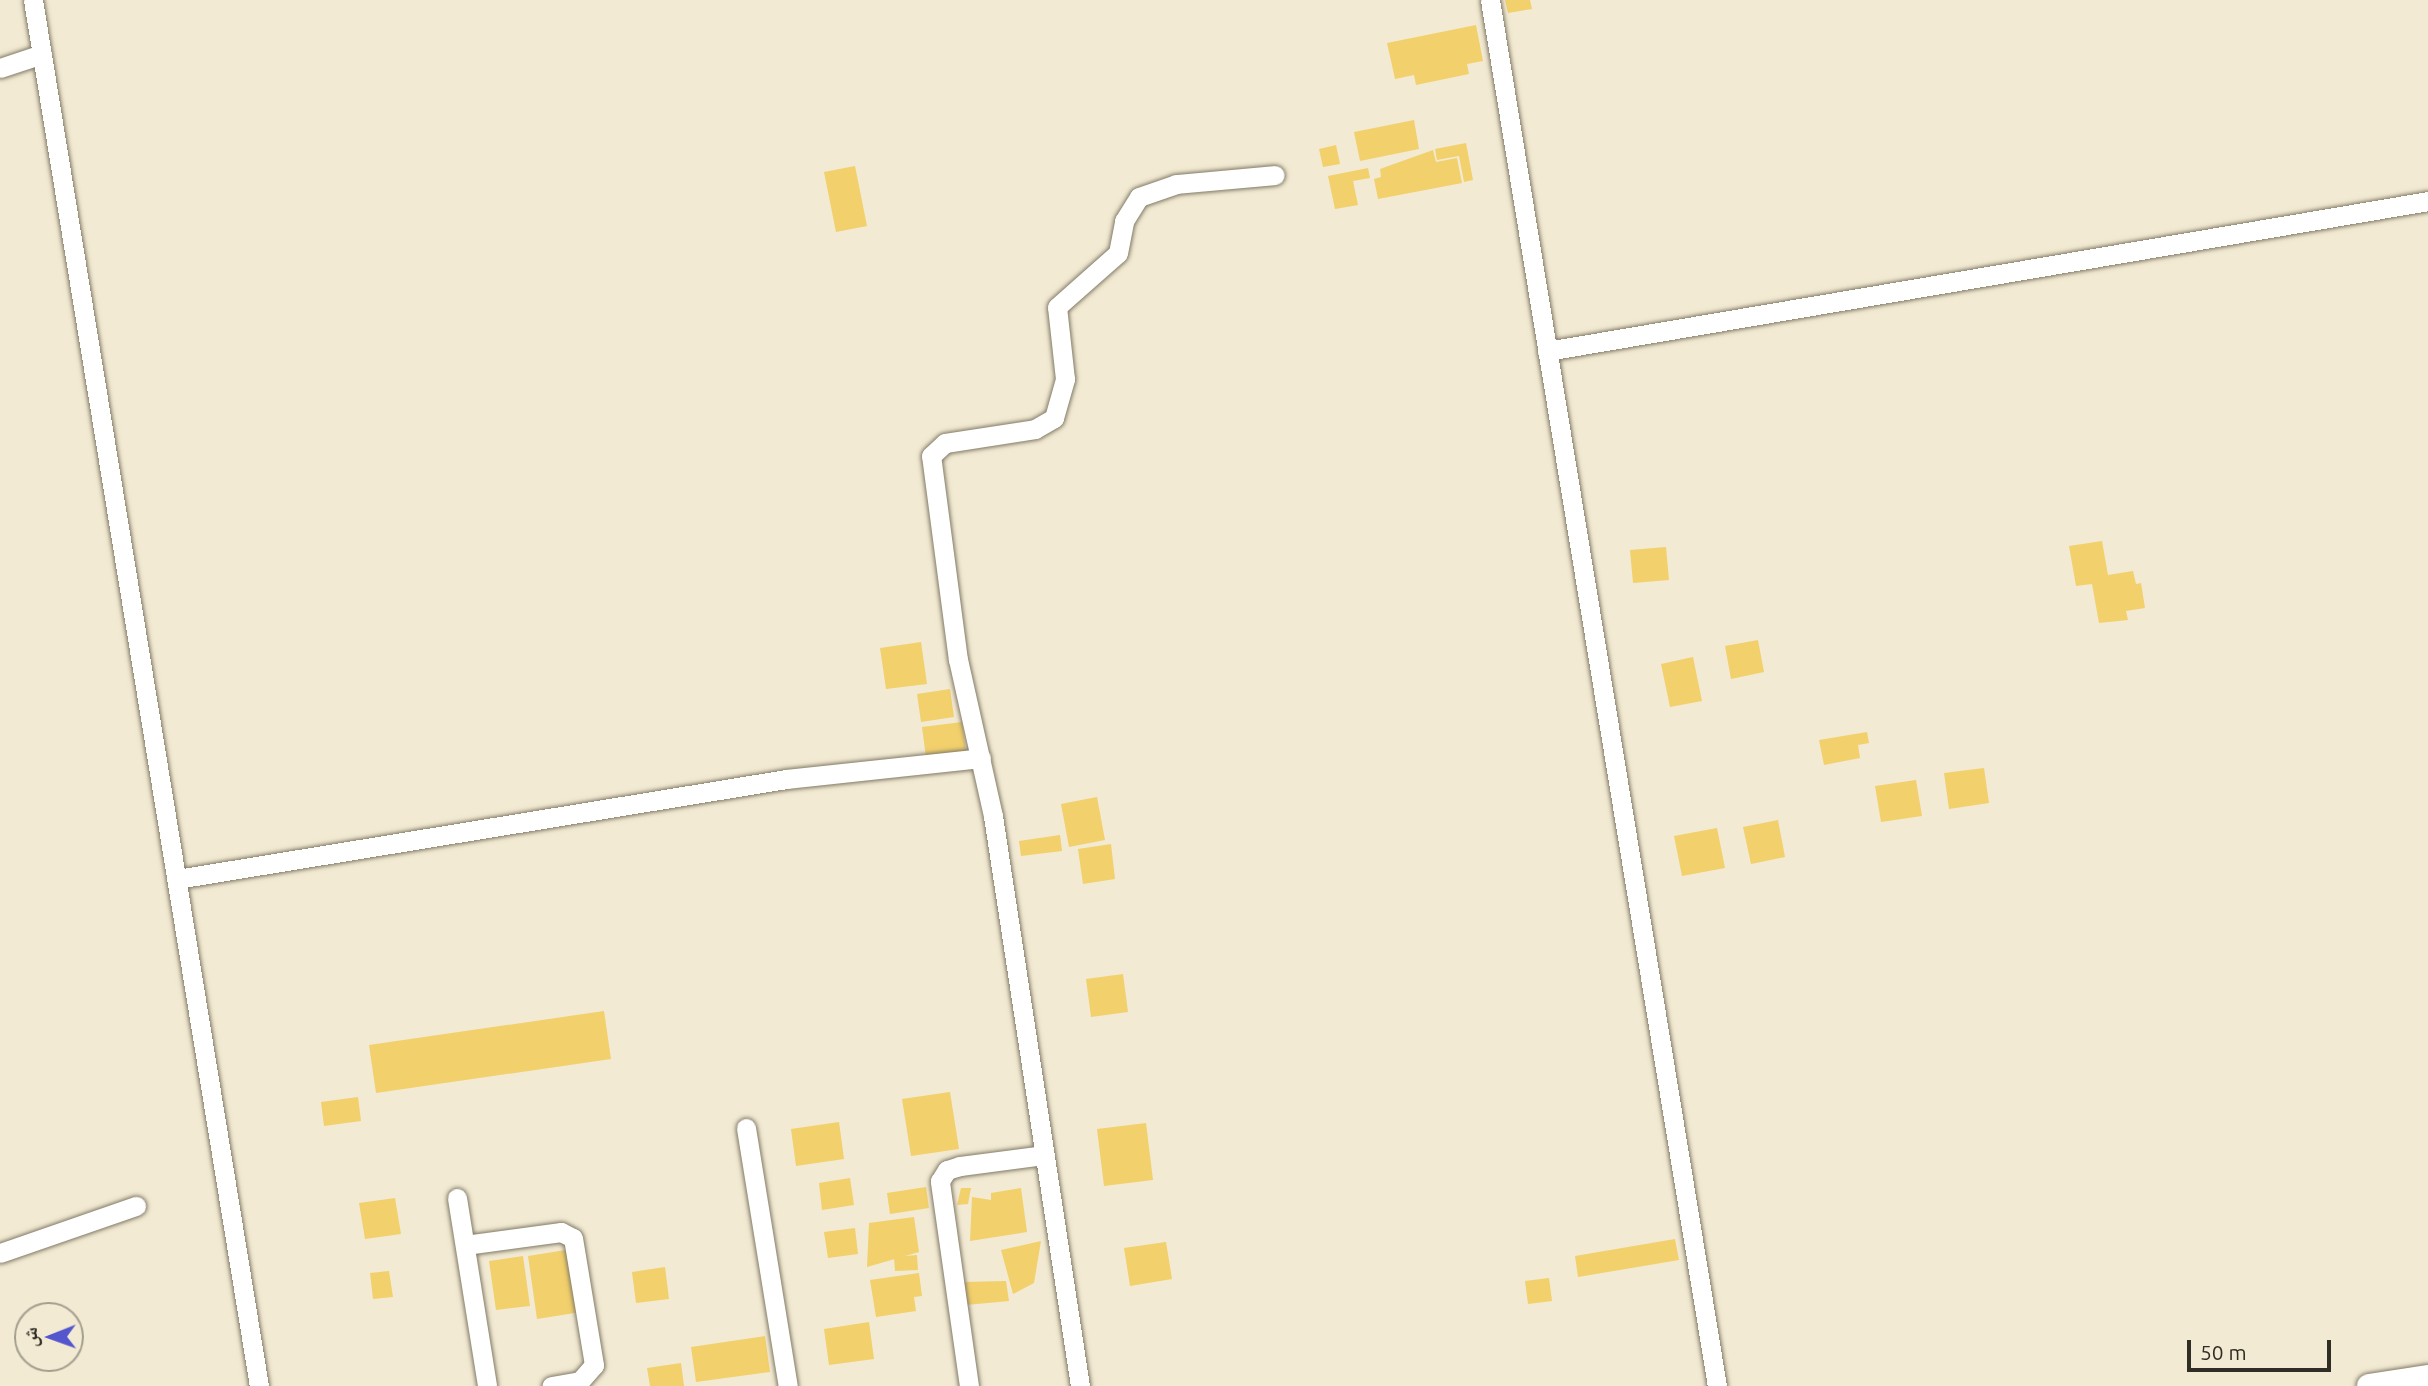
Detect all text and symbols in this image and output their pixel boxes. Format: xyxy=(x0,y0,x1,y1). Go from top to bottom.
north arrow xyxy=(14,1302,84,1372)
scale bar xyxy=(2190,1326,2334,1370)
text: ش xyxy=(19,1327,41,1348)
text: 50 m xyxy=(2200,1340,2247,1364)

